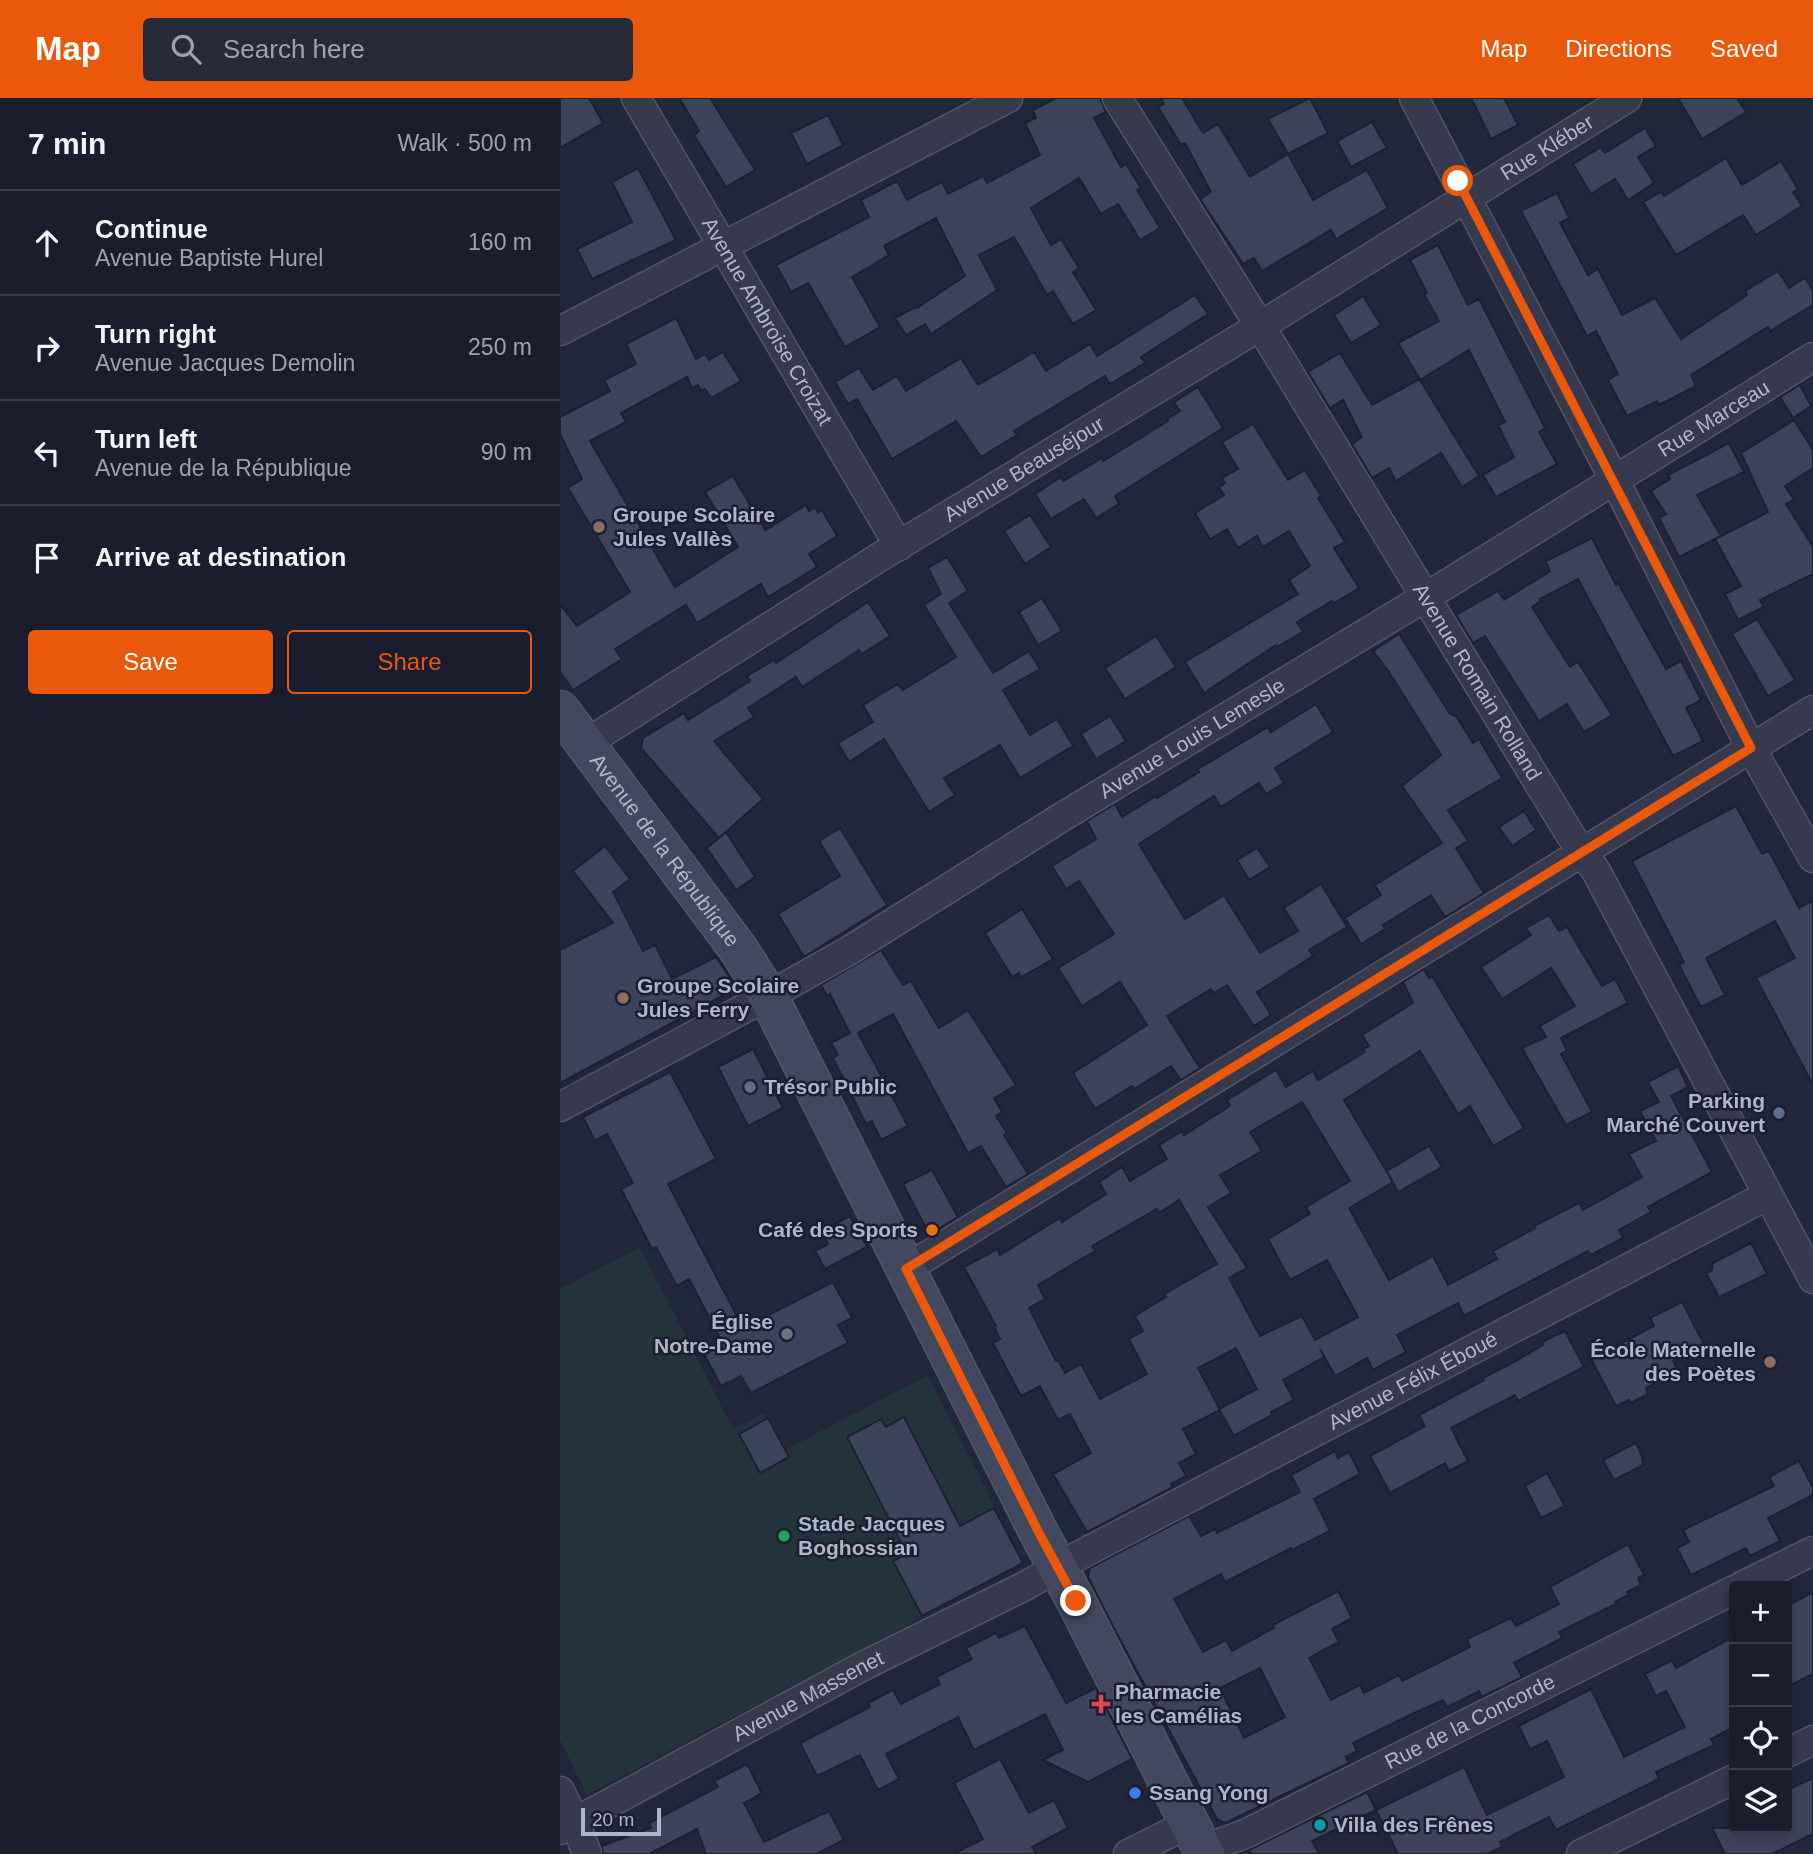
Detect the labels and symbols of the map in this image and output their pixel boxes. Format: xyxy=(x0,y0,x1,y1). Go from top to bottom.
street label: Rue Kléber xyxy=(1496,110,1598,185)
route start xyxy=(1442,165,1473,196)
street label: Avenue Ambroise Croizat xyxy=(698,213,837,429)
street label: Rue Marceau xyxy=(1654,375,1773,461)
street label: Avenue Beauséjour xyxy=(940,412,1108,526)
place label: Groupe Scolaire Jules Vallès xyxy=(613,503,775,550)
marker: Groupe Scolaire Jules Vallès xyxy=(591,519,607,535)
street label: Avenue Romain Rolland xyxy=(1409,579,1546,784)
street label: Avenue Louis Lemesle xyxy=(1095,673,1288,803)
street label: Avenue de la République xyxy=(586,749,744,951)
place label: Groupe Scolaire Jules Ferry xyxy=(637,974,799,1021)
marker: Groupe Scolaire Jules Ferry xyxy=(615,990,631,1006)
place label: Trésor Public xyxy=(764,1075,897,1098)
marker: Trésor Public xyxy=(742,1079,758,1095)
place label: Parking Marché Couvert xyxy=(1606,1089,1765,1136)
marker: Parking Marché Couvert xyxy=(1771,1105,1787,1121)
place label: Café des Sports xyxy=(758,1218,918,1241)
marker: Café des Sports xyxy=(924,1222,940,1238)
place label: Église Notre-Dame xyxy=(654,1310,773,1357)
marker: Église Notre-Dame xyxy=(779,1326,795,1342)
street label: Avenue Félix Éboué xyxy=(1324,1327,1501,1434)
place label: École Maternelle des Poètes xyxy=(1590,1338,1756,1385)
marker: École Maternelle des Poètes xyxy=(1762,1354,1778,1370)
place label: Stade Jacques Boghossian xyxy=(798,1512,945,1559)
marker: Stade Jacques Boghossian xyxy=(776,1528,792,1544)
route end xyxy=(1060,1585,1091,1616)
street label: Avenue Massenet xyxy=(729,1646,887,1745)
street label: Rue de la Concorde xyxy=(1381,1669,1558,1773)
place label: Pharmacie les Camélias xyxy=(1115,1680,1242,1727)
marker: Pharmacie les Camélias xyxy=(1093,1696,1109,1712)
place label: Ssang Yong xyxy=(1149,1781,1268,1804)
marker: Ssang Yong xyxy=(1127,1785,1143,1801)
scale bar xyxy=(581,1805,662,1837)
place label: Villa des Frênes xyxy=(1334,1813,1494,1836)
marker: Villa des Frênes xyxy=(1312,1817,1328,1833)

